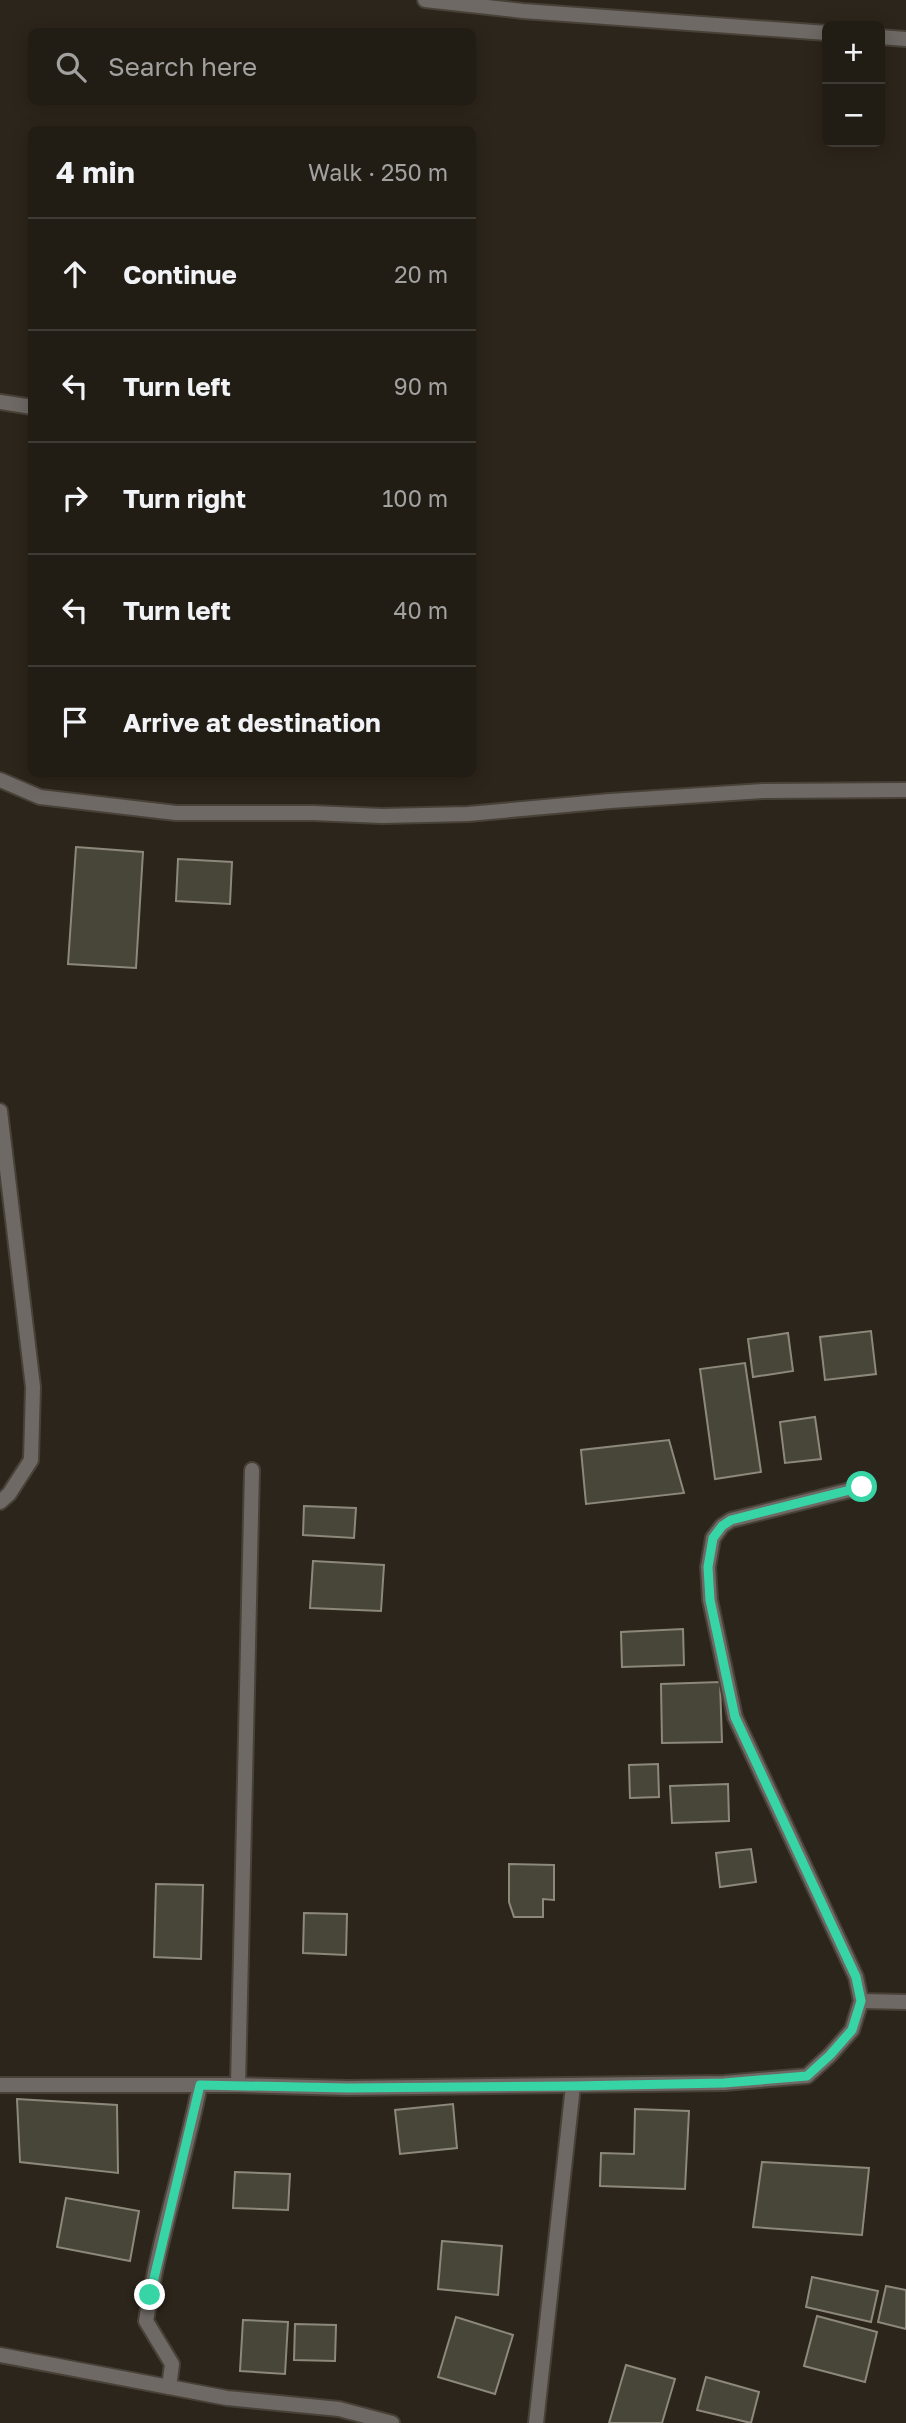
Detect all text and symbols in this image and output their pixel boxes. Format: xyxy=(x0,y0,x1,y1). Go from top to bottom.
map controls xyxy=(822,21,885,147)
button: + xyxy=(822,21,885,84)
search box xyxy=(28,28,476,105)
icon: search xyxy=(52,48,90,86)
text: Search here xyxy=(108,51,257,82)
button: − xyxy=(822,84,885,147)
text: 4 min xyxy=(56,154,135,190)
text: Walk · 250 m xyxy=(308,158,448,186)
icon: ahead xyxy=(56,255,94,293)
text: Continue xyxy=(123,259,237,290)
text: 20 m xyxy=(394,260,448,288)
icon: left xyxy=(56,367,94,405)
text: Turn left xyxy=(123,371,231,402)
text: 90 m xyxy=(394,372,448,400)
icon: right xyxy=(56,479,94,517)
text: Turn right xyxy=(123,483,246,514)
text: 100 m xyxy=(382,484,448,512)
icon: left xyxy=(56,591,94,629)
text: Turn left xyxy=(123,595,231,626)
text: 40 m xyxy=(394,596,448,624)
icon: arrive xyxy=(56,703,94,741)
text: Arrive at destination xyxy=(123,707,381,738)
route start xyxy=(846,1471,877,1502)
route end xyxy=(134,2279,165,2310)

